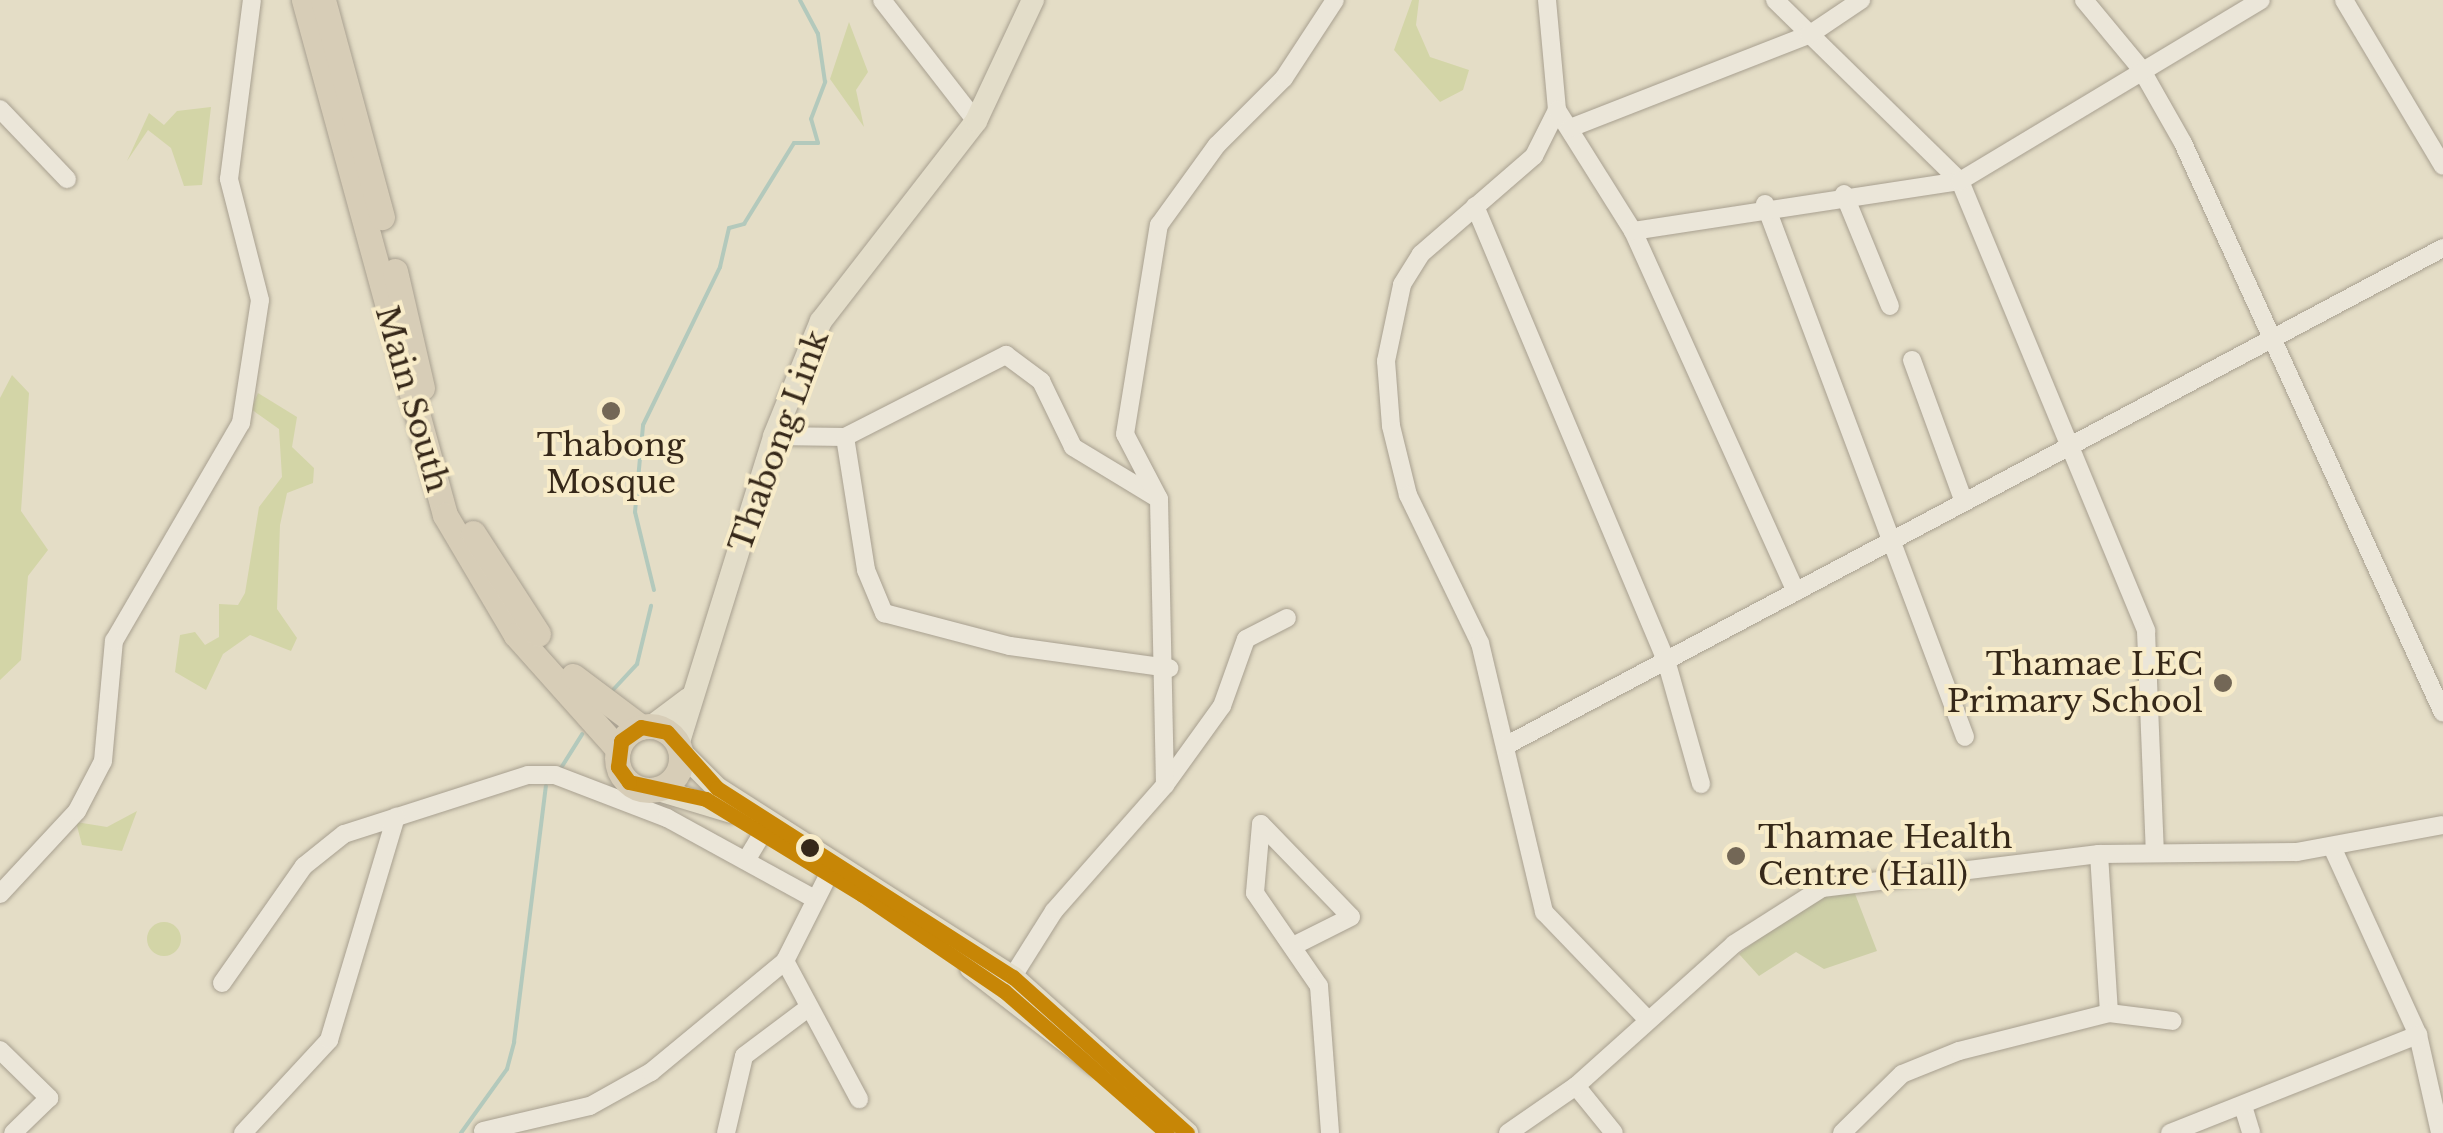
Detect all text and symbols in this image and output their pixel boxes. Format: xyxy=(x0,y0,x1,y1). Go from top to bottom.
street label: Main South xyxy=(367,301,457,497)
street label: Thabong Link xyxy=(721,325,837,557)
marker: Thabong Mosque xyxy=(600,400,622,422)
place label: Thabong Mosque xyxy=(537,427,685,502)
place label: Thamae LEC Primary School xyxy=(1946,646,2203,721)
marker: Thamae LEC Primary School xyxy=(2212,672,2234,694)
place label: Thamae Health Centre (Hall) xyxy=(1758,819,2012,894)
unlabelled marker xyxy=(800,838,820,858)
marker: Thamae Health Centre (Hall) xyxy=(1723,843,1749,869)

